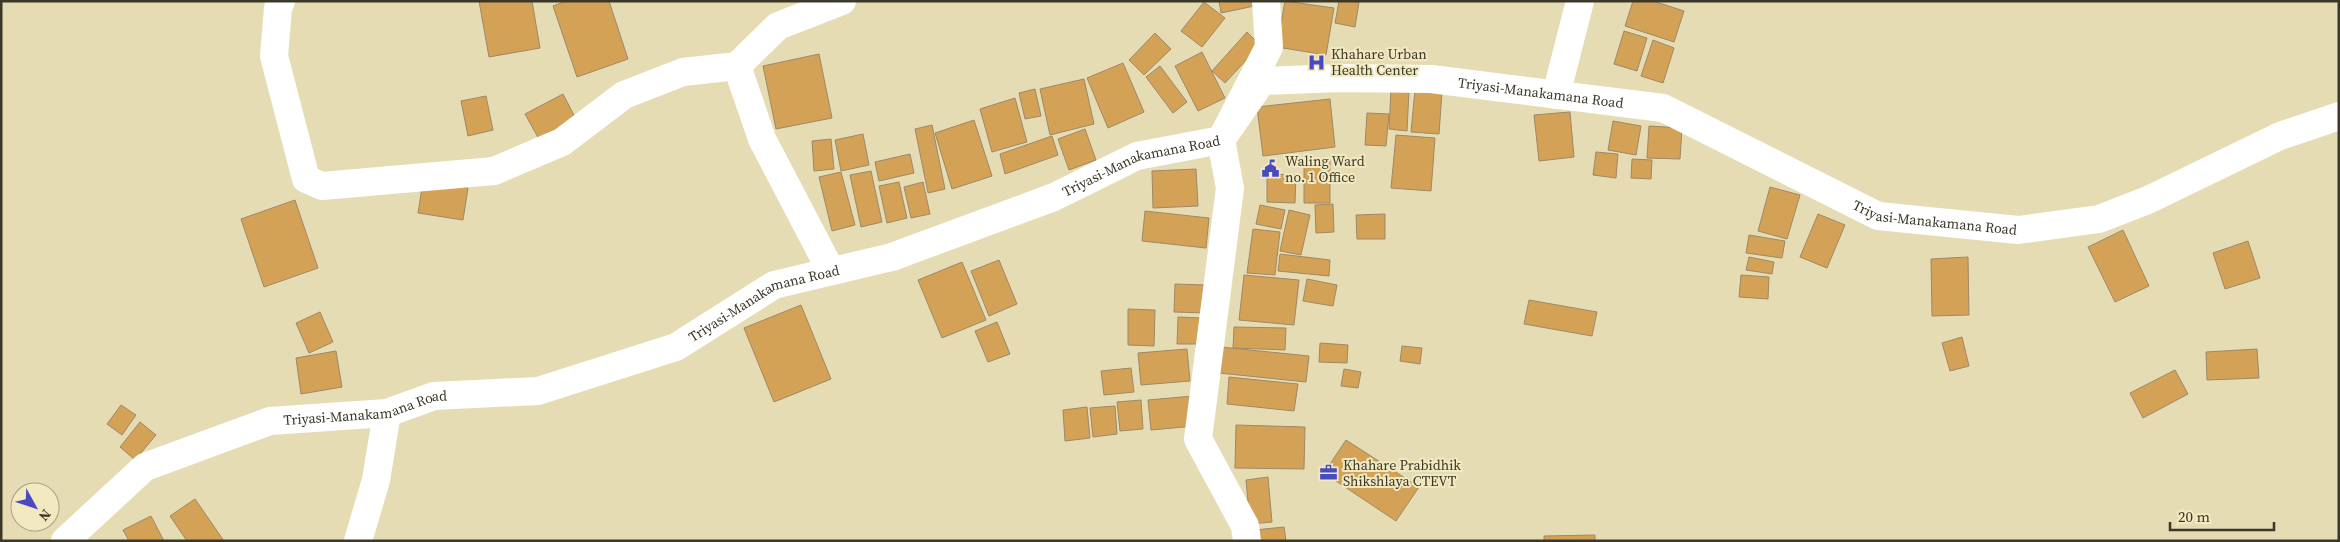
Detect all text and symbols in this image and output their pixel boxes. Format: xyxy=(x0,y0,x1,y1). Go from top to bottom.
place label: Khahare Urban Health Center xyxy=(1331,44,1427,80)
hospital icon: Khahare Urban Health Center xyxy=(1307,52,1327,72)
street label: Triyasi-Manakamana Road xyxy=(1457,72,1625,113)
street label: Triyasi-Manakamana Road xyxy=(1059,130,1222,201)
place label: Waling Ward no. 1 Office xyxy=(1285,151,1365,187)
public building icon: Waling Ward no. 1 Office xyxy=(1261,159,1281,179)
street label: Triyasi-Manakamana Road xyxy=(1849,195,2018,240)
street label: Triyasi-Manakamana Road xyxy=(684,260,842,347)
street label: Triyasi-Manakamana Road xyxy=(283,385,447,430)
place label: Khahare Prabidhik Shikshlaya CTEVT xyxy=(1343,455,1461,491)
office icon: Khahare Prabidhik Shikshlaya CTEVT xyxy=(1319,463,1339,483)
north arrow xyxy=(10,482,60,532)
scale bar xyxy=(2170,500,2274,532)
text: N xyxy=(34,505,56,526)
text: 20 m xyxy=(2178,506,2210,527)

